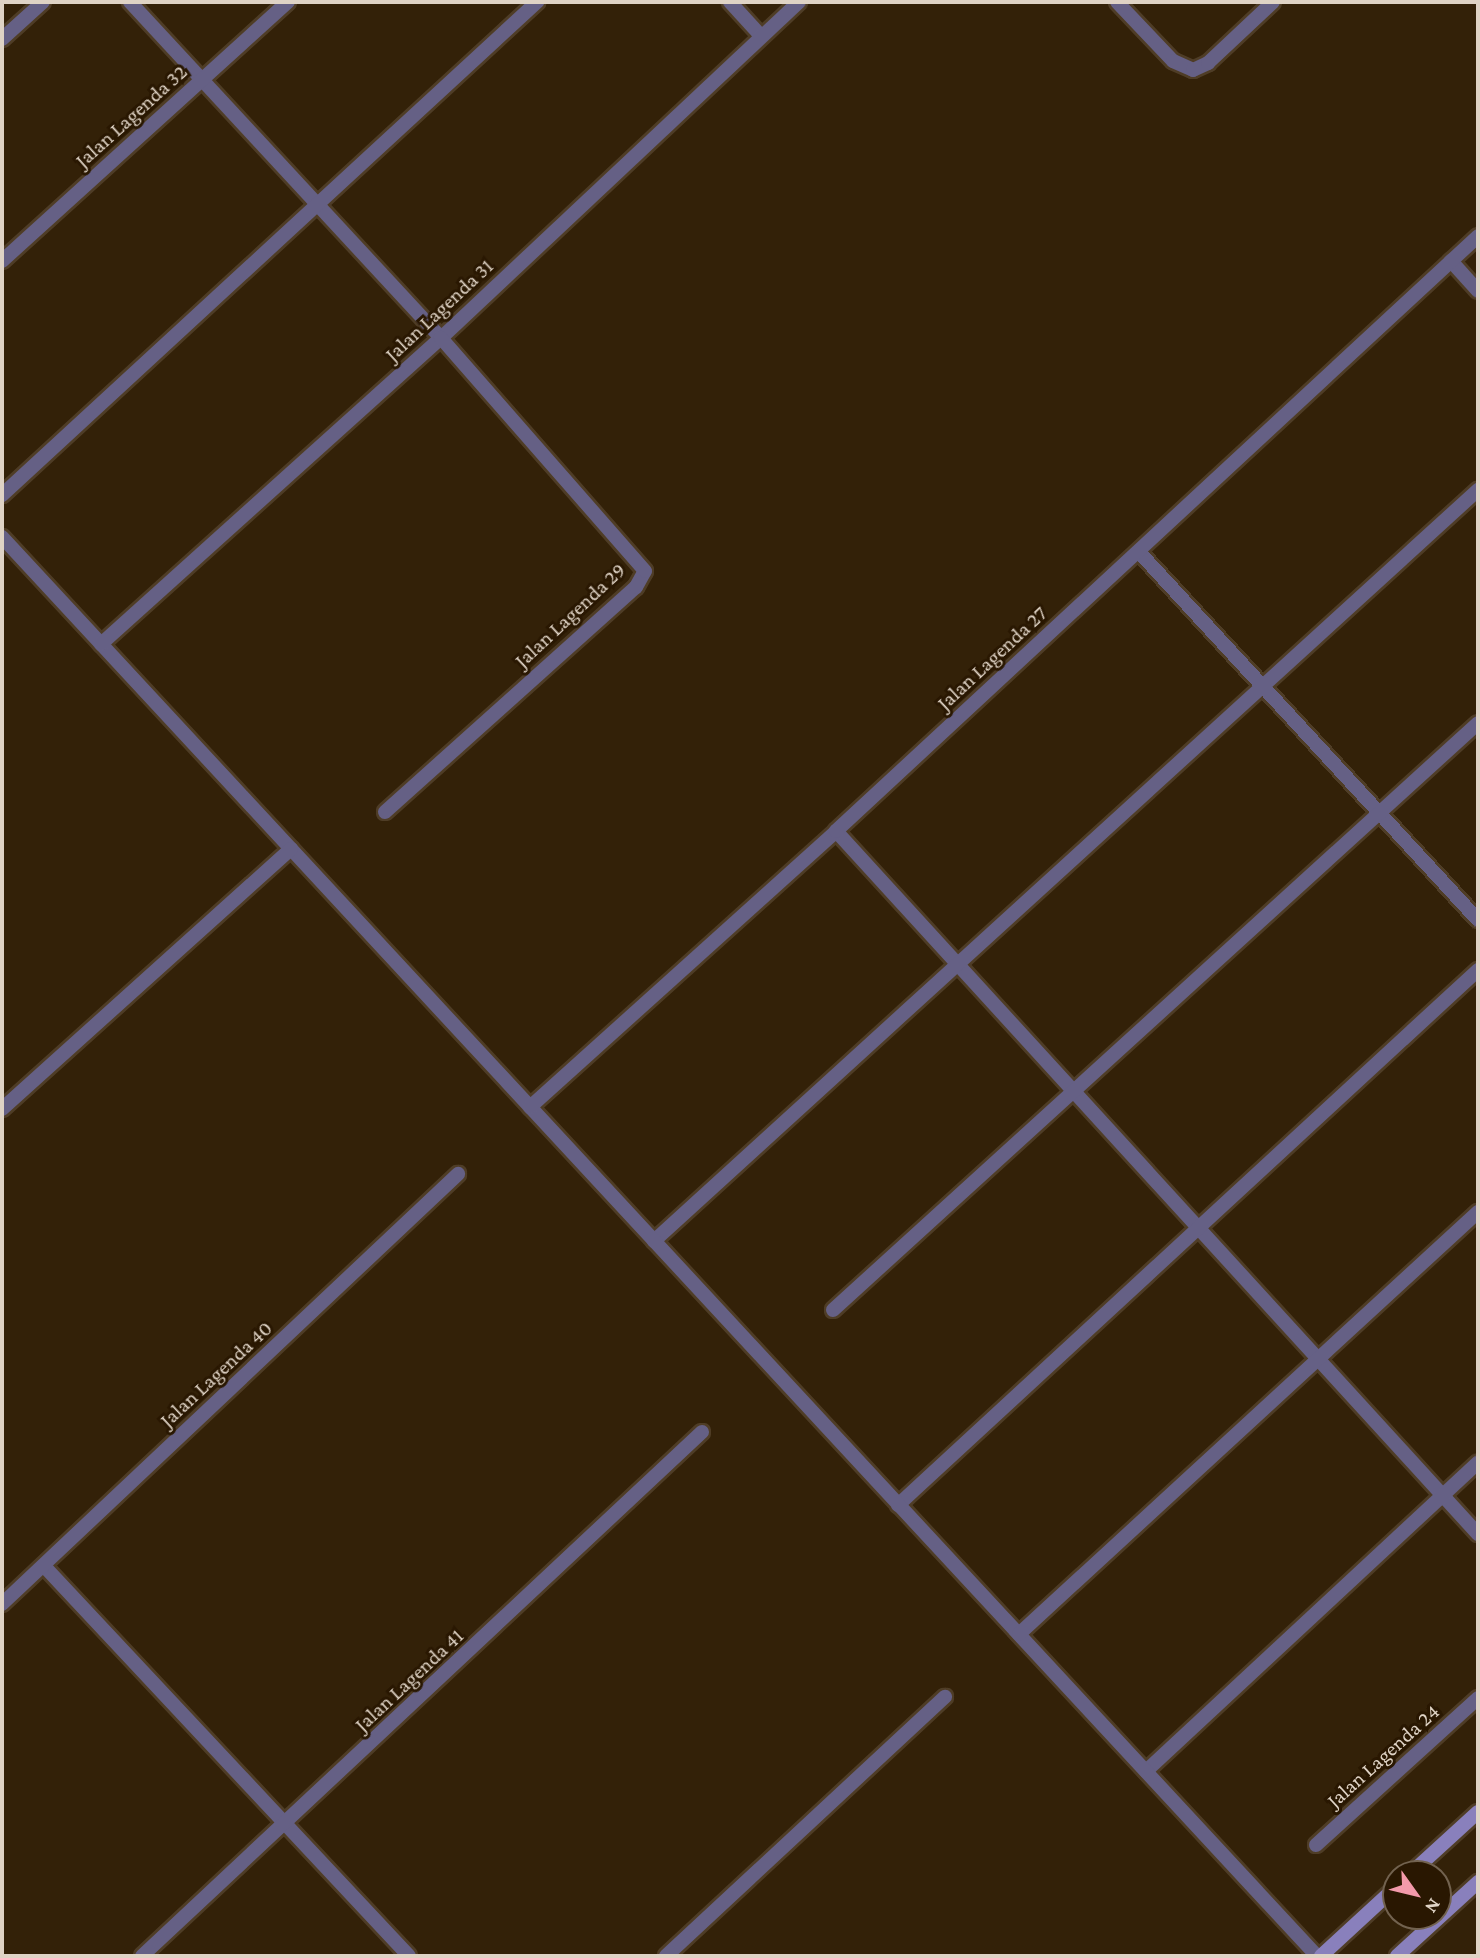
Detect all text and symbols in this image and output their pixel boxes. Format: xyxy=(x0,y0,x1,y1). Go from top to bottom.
street label: Jalan Lagenda 32 xyxy=(70,59,192,173)
street label: Jalan Lagenda 31 xyxy=(380,253,498,367)
street label: Jalan Lagenda 29 xyxy=(509,557,631,673)
street label: Jalan Lagenda 27 xyxy=(932,601,1052,715)
street label: Jalan Lagenda 40 xyxy=(155,1316,277,1432)
street label: Jalan Lagenda 41 xyxy=(349,1623,469,1737)
street label: Jalan Lagenda 24 xyxy=(1322,1699,1444,1813)
north arrow xyxy=(1382,1860,1452,1930)
text: N xyxy=(1421,1895,1445,1917)

